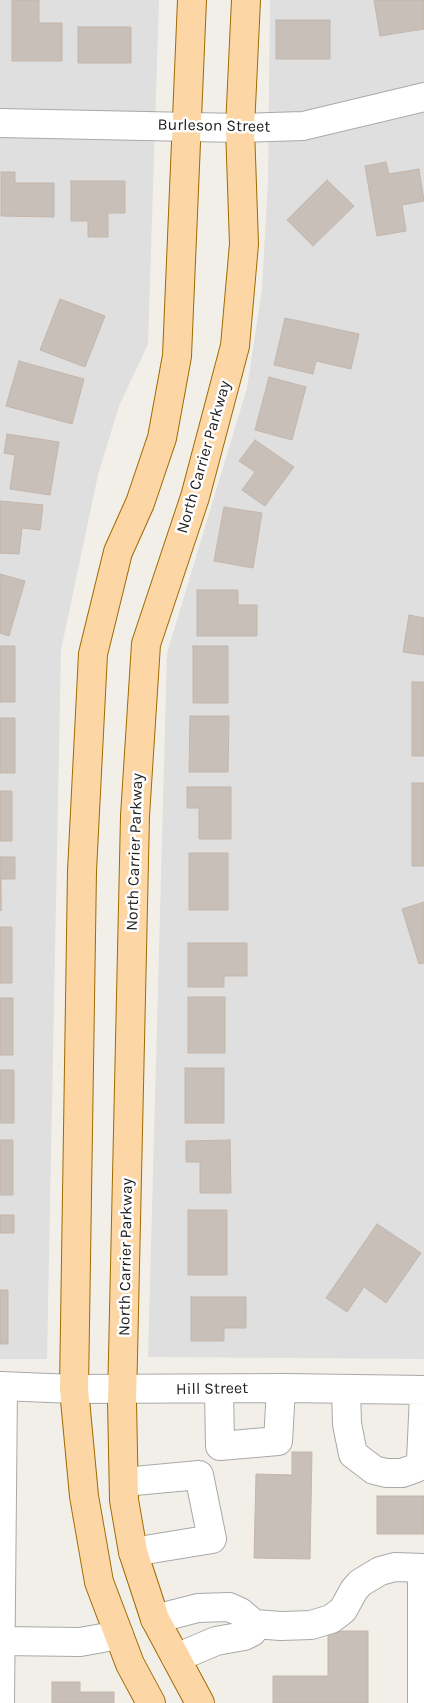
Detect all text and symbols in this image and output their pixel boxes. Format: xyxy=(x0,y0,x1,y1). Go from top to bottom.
street label: Burleson Street xyxy=(158,115,270,137)
street label: North Carrier Parkway xyxy=(173,378,235,536)
street label: North Carrier Parkway xyxy=(123,773,147,931)
street label: North Carrier Parkway xyxy=(115,1178,137,1336)
street label: Hill Street xyxy=(176,1379,248,1399)

